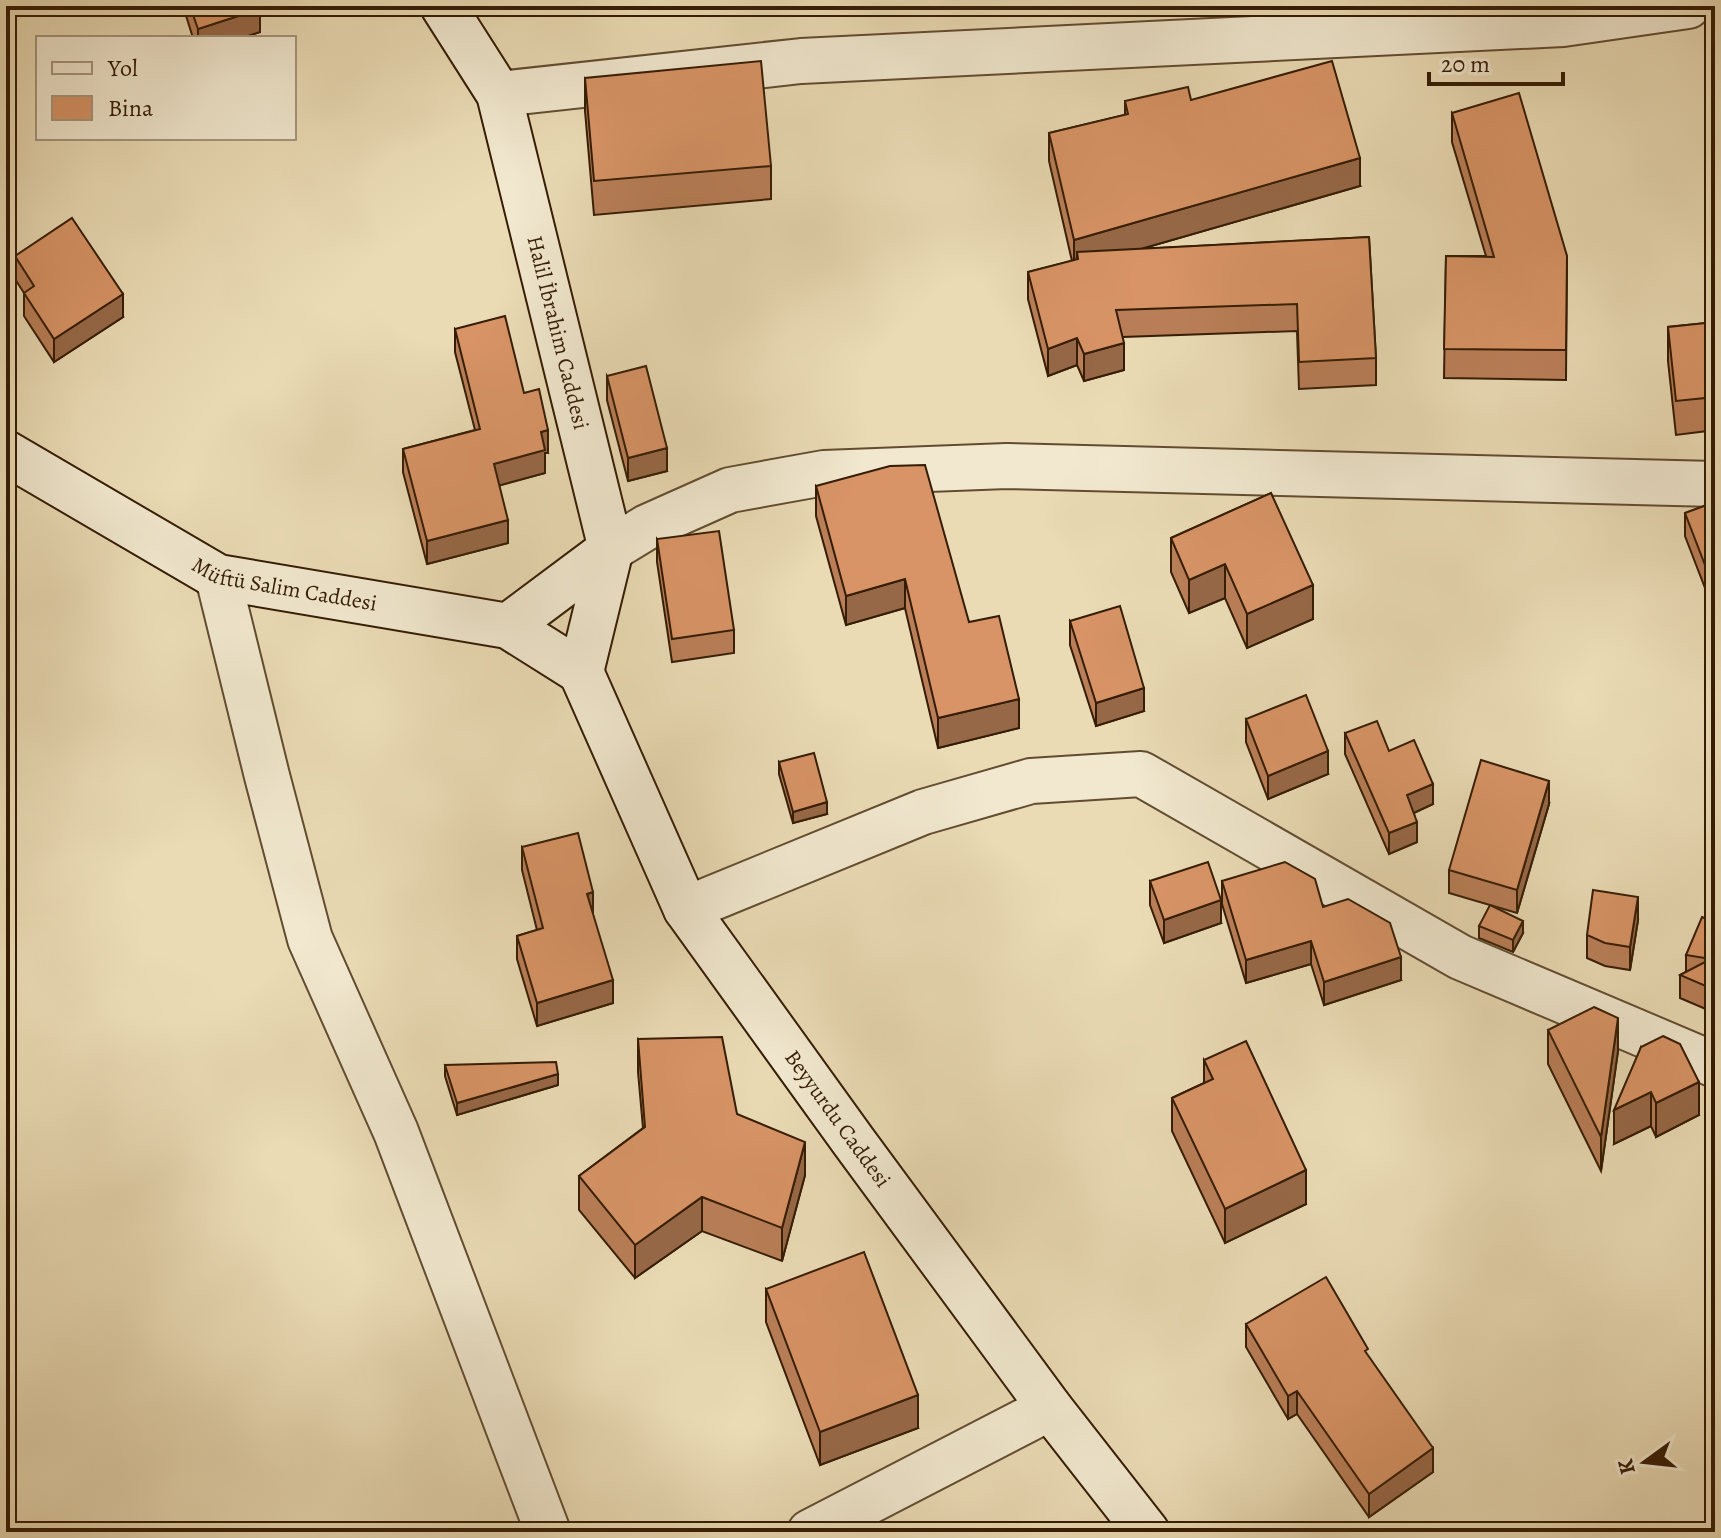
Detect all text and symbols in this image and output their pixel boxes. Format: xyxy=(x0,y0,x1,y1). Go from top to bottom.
legend xyxy=(36,36,296,140)
scale bar xyxy=(1429,36,1563,86)
text: 20 m xyxy=(1441,48,1490,80)
text: Yol xyxy=(107,52,138,84)
text: Bina xyxy=(108,92,154,124)
street label: Halil İbrahim Caddesi xyxy=(519,233,596,433)
street label: Müftü Salim Caddesi xyxy=(186,550,379,619)
street label: Beyyurdu Caddesi xyxy=(777,1044,898,1194)
north arrow xyxy=(1605,1422,1685,1502)
text: K xyxy=(1610,1456,1643,1478)

